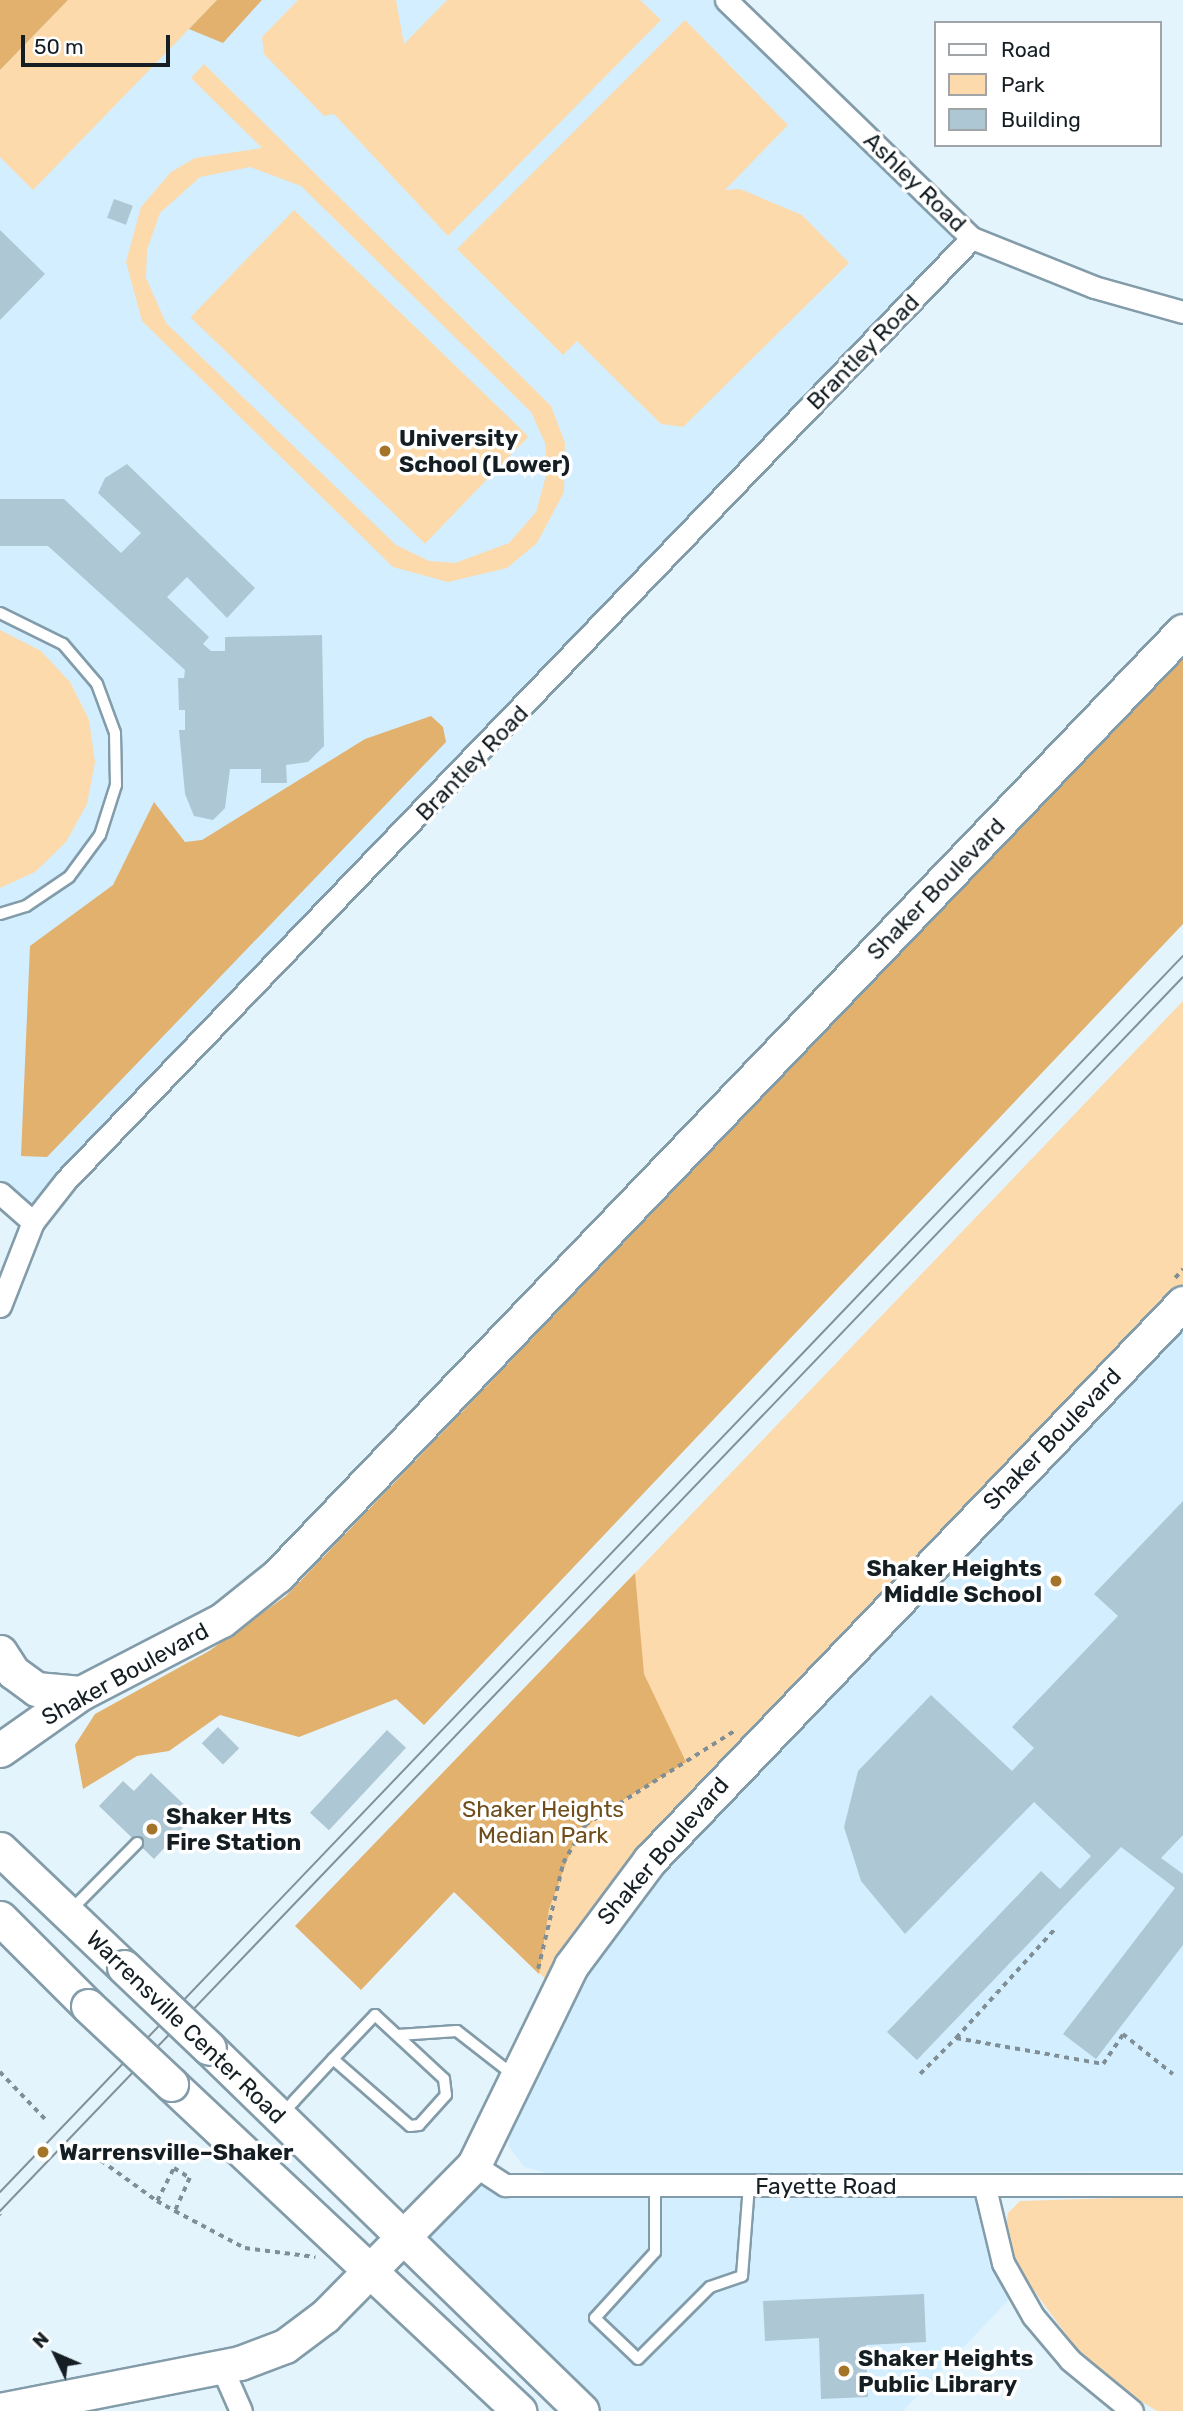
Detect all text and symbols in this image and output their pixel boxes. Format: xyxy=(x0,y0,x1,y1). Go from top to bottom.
scale bar xyxy=(24,21,173,65)
legend xyxy=(934,21,1162,147)
text: 50 m xyxy=(34,34,84,59)
text: Road xyxy=(1001,37,1051,62)
text: Park xyxy=(1001,72,1045,97)
text: Building xyxy=(1001,107,1081,132)
street label: Ashley Road xyxy=(858,126,972,238)
street label: Brantley Road xyxy=(801,288,925,416)
place label: University School (Lower) xyxy=(399,424,570,478)
marker: University School (Lower) xyxy=(377,443,393,459)
street label: Brantley Road xyxy=(410,699,534,827)
street label: Shaker Boulevard xyxy=(861,812,1011,966)
street label: Shaker Boulevard xyxy=(977,1362,1127,1516)
place label: Shaker Heights Middle School xyxy=(866,1554,1042,1608)
marker: Shaker Heights Middle School xyxy=(1048,1573,1064,1589)
street label: Shaker Boulevard xyxy=(36,1617,214,1731)
street label: Shaker Boulevard xyxy=(591,1771,735,1931)
park label: Shaker Heights Median Park xyxy=(462,1795,624,1849)
place label: Shaker Hts Fire Station xyxy=(166,1802,301,1856)
marker: Shaker Hts Fire Station xyxy=(144,1821,160,1837)
street label: Warrensville Center Road xyxy=(80,1924,292,2130)
place label: Warrensville–Shaker xyxy=(59,2138,293,2166)
marker: Warrensville–Shaker xyxy=(33,2142,53,2162)
street label: Fayette Road xyxy=(755,2172,897,2200)
north arrow xyxy=(21,2320,91,2390)
text: N xyxy=(28,2327,54,2353)
place label: Shaker Heights Public Library xyxy=(858,2344,1034,2398)
marker: Shaker Heights Public Library xyxy=(836,2363,852,2379)

